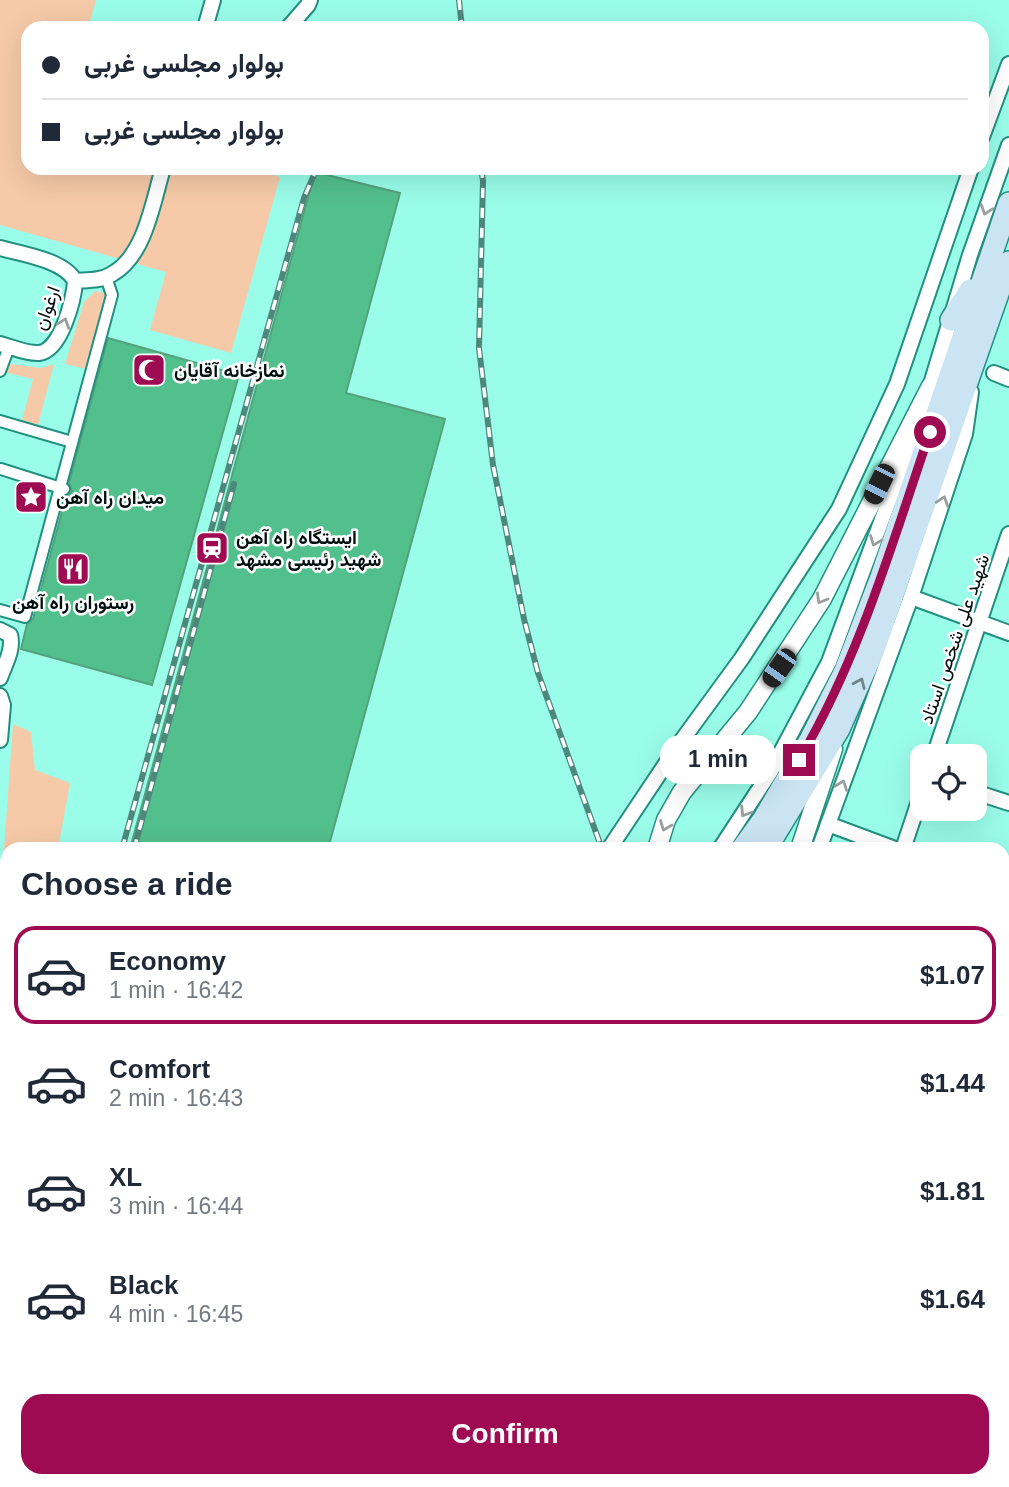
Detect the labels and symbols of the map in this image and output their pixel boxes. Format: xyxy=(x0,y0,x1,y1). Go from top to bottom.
one-way arrow xyxy=(980,203,994,215)
street label: ارغوان xyxy=(29,283,65,333)
one-way arrow xyxy=(56,317,70,330)
mosque icon: نمازخانه آقایان xyxy=(130,351,168,389)
place label: نمازخانه آقایان xyxy=(174,360,285,383)
route start xyxy=(914,416,946,448)
car xyxy=(861,461,898,507)
place icon: میدان راه آهن xyxy=(12,478,50,516)
place label: میدان راه آهن xyxy=(56,487,164,510)
one-way arrow xyxy=(935,495,949,507)
place label: ایستگاه راه آهن شهید رئیسی مشهد xyxy=(236,527,382,572)
station icon: ایستگاه راه آهن شهید رئیسی مشهد xyxy=(193,529,231,567)
one-way arrow xyxy=(869,535,883,547)
restaurant icon: رستوران راه آهن xyxy=(54,550,92,588)
street label: شهید علی شخص استاد xyxy=(916,551,994,727)
place label: رستوران راه آهن xyxy=(12,592,134,615)
one-way arrow xyxy=(817,592,830,605)
car xyxy=(759,645,800,691)
one-way arrow xyxy=(852,678,866,690)
callout: 1 min xyxy=(659,736,774,784)
route end xyxy=(783,744,815,776)
one-way arrow xyxy=(834,779,848,791)
one-way arrow xyxy=(741,805,754,818)
one-way arrow xyxy=(659,819,673,832)

